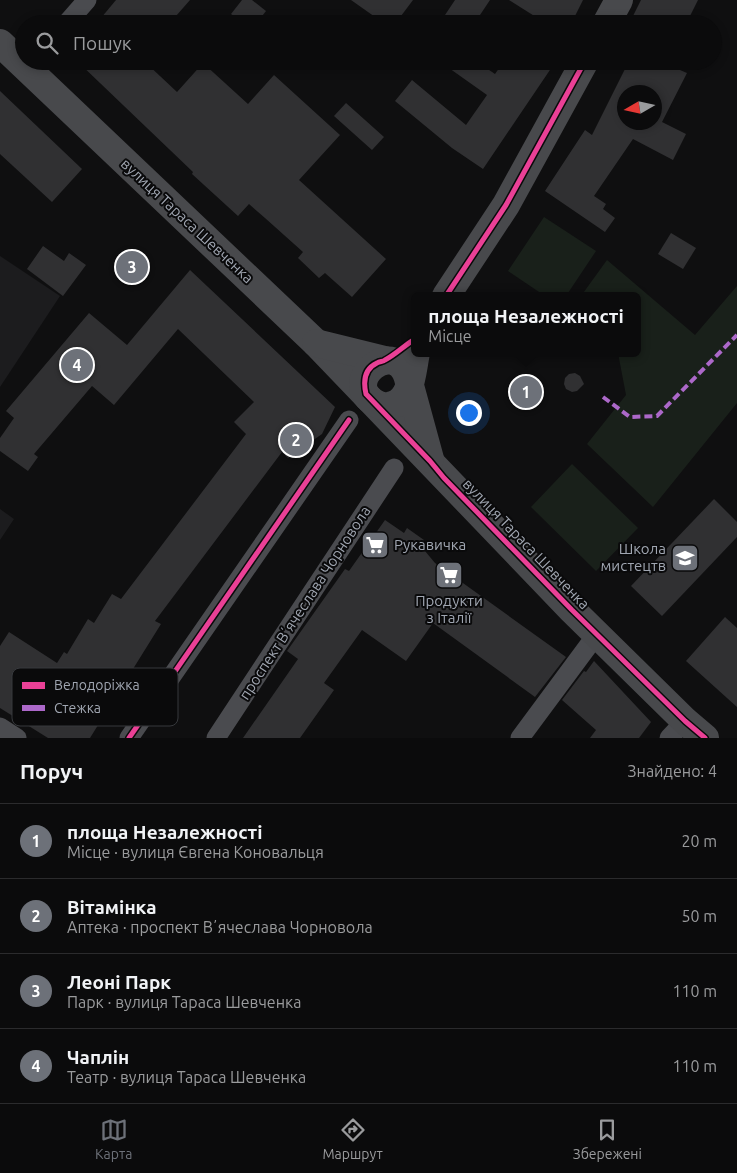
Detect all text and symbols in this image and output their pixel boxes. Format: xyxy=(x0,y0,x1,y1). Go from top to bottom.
search box xyxy=(15,15,722,70)
icon: search xyxy=(33,29,61,57)
text: Пошук xyxy=(73,32,132,54)
north arrow xyxy=(617,85,662,130)
street label: вулиця Тараса Шевченка xyxy=(118,155,257,286)
pin: 3 xyxy=(116,248,148,286)
popup xyxy=(411,292,641,357)
text: площа Незалежності xyxy=(428,305,624,327)
text: Місце xyxy=(428,327,472,345)
pin: 4 xyxy=(61,346,93,384)
pin: 1 xyxy=(510,373,542,411)
your location xyxy=(456,400,482,426)
pin: 2 xyxy=(280,421,312,459)
street label: вулиця Тараса Шевченка xyxy=(460,475,593,612)
street label: проспект Вʼячеслава Чорновола xyxy=(236,503,374,703)
supermarket icon: Рукавичка xyxy=(360,530,390,560)
place label: Рукавичка xyxy=(394,536,466,553)
place label: Школа мистецтв xyxy=(600,540,666,574)
school or university icon: Школа мистецтв xyxy=(670,543,700,573)
supermarket icon: Продукти з Італії xyxy=(434,560,464,590)
place label: Продукти з Італії xyxy=(415,592,483,626)
legend xyxy=(12,668,178,726)
text: Велодоріжка xyxy=(54,677,140,693)
text: Стежка xyxy=(54,700,101,716)
text: Поруч xyxy=(20,759,83,783)
text: Знайдено: 4 xyxy=(628,762,717,780)
text: площа Незалежності xyxy=(67,821,262,843)
text: 1 xyxy=(31,832,41,850)
text: 20 m xyxy=(681,832,717,850)
text: Місце · вулиця Євгена Коновальця xyxy=(67,843,324,861)
text: Вітамінка xyxy=(67,896,157,918)
text: 2 xyxy=(31,907,41,925)
text: 50 m xyxy=(681,907,717,925)
text: Аптека · проспект Вʼячеслава Чорновола xyxy=(67,918,373,936)
text: Леоні Парк xyxy=(67,971,171,993)
text: 3 xyxy=(31,982,41,1000)
text: 110 m xyxy=(672,982,717,1000)
text: Парк · вулиця Тараса Шевченка xyxy=(67,993,301,1011)
text: Чаплін xyxy=(67,1046,129,1068)
text: 4 xyxy=(31,1057,41,1075)
text: 110 m xyxy=(672,1057,717,1075)
text: Театр · вулиця Тараса Шевченка xyxy=(67,1068,306,1086)
tab: Карта xyxy=(95,1116,132,1162)
tab: Маршрут xyxy=(322,1116,383,1162)
tab: Збережені xyxy=(573,1116,642,1162)

